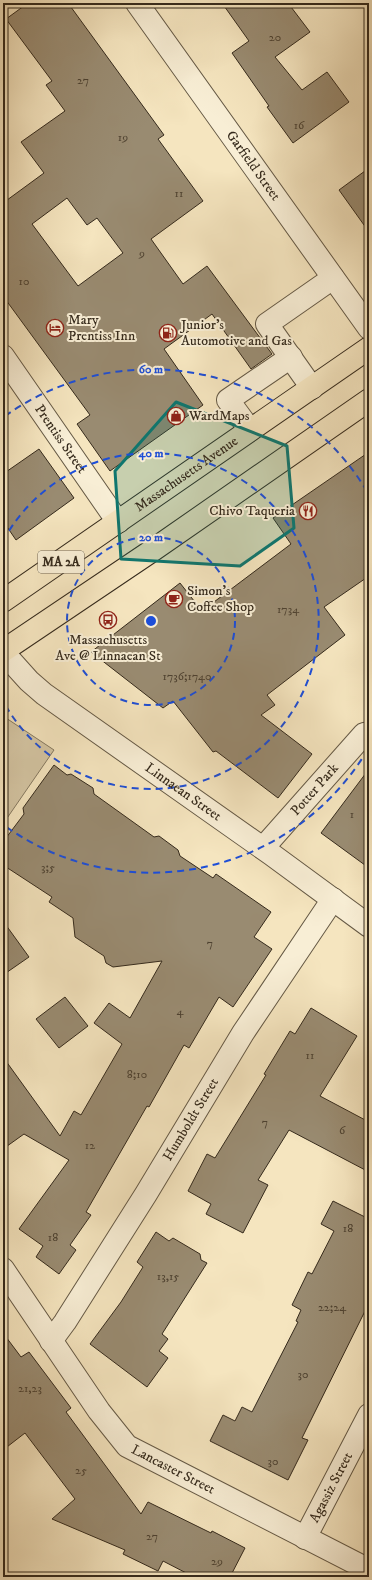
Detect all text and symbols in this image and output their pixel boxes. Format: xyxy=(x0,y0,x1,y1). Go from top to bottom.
house number: 20 xyxy=(269,30,281,45)
house number: 27 xyxy=(77,73,89,88)
house number: 16 xyxy=(294,118,305,133)
street label: Garfield Street xyxy=(222,127,285,205)
house number: 19 xyxy=(118,130,128,145)
house number: 11 xyxy=(175,186,183,201)
house number: 9 xyxy=(138,246,145,261)
house number: 10 xyxy=(19,274,29,289)
place label: Mary Prentiss Inn xyxy=(68,311,136,345)
place label: Junior's Automotive and Gas xyxy=(179,316,292,350)
hotel icon: Mary Prentiss Inn xyxy=(45,318,65,338)
fuel station icon: Junior's Automotive and Gas xyxy=(158,323,178,343)
text: 60 m xyxy=(139,362,163,377)
street label: Prentiss Street xyxy=(30,401,91,477)
shop icon: WardMaps xyxy=(166,406,186,426)
place label: WardMaps xyxy=(188,407,250,425)
street label: Massachusetts Avenue xyxy=(131,432,242,516)
text: 40 m xyxy=(138,446,163,461)
restaurant icon: Chivo Taqueria xyxy=(298,501,318,521)
place label: Chivo Taqueria xyxy=(209,502,295,520)
text: 20 m xyxy=(139,530,163,545)
road number: MA 2A xyxy=(38,551,84,573)
place label: Simon's Coffee Shop xyxy=(187,582,254,616)
cafe icon: Simon's Coffee Shop xyxy=(164,589,184,609)
house number: 1734 xyxy=(277,602,300,617)
bus stop icon: Massachusetts Ave @ Linnaean St xyxy=(98,610,118,630)
centre of rings xyxy=(144,614,158,628)
place label: Massachusetts Ave @ Linnaean St xyxy=(55,631,161,665)
house number: 1736;1740 xyxy=(163,669,211,684)
street label: Linnaean Street xyxy=(141,759,225,825)
street label: Potter Park xyxy=(287,760,343,819)
house number: 1 xyxy=(350,807,354,822)
house number: 3;5 xyxy=(41,860,55,875)
house number: 7 xyxy=(207,936,213,951)
house number: 4 xyxy=(177,1004,185,1019)
house number: 11 xyxy=(306,1048,314,1063)
house number: 8;10 xyxy=(127,1067,147,1082)
street label: Humboldt Street xyxy=(159,1074,223,1164)
house number: 7 xyxy=(262,1115,268,1130)
house number: 6 xyxy=(339,1123,346,1138)
house number: 12 xyxy=(85,1138,95,1153)
house number: 18 xyxy=(343,1221,353,1236)
house number: 18 xyxy=(48,1230,58,1245)
house number: 13,15 xyxy=(157,1269,179,1284)
house number: 22;24 xyxy=(318,1300,347,1315)
house number: 30 xyxy=(298,1367,308,1382)
house number: 21,23 xyxy=(18,1381,42,1396)
street label: Lancaster Street xyxy=(128,1441,218,1499)
street label: Agassiz Street xyxy=(306,1449,357,1526)
house number: 30 xyxy=(268,1454,278,1469)
house number: 25 xyxy=(75,1463,87,1478)
house number: 27 xyxy=(146,1529,158,1544)
house number: 29 xyxy=(211,1554,223,1569)

